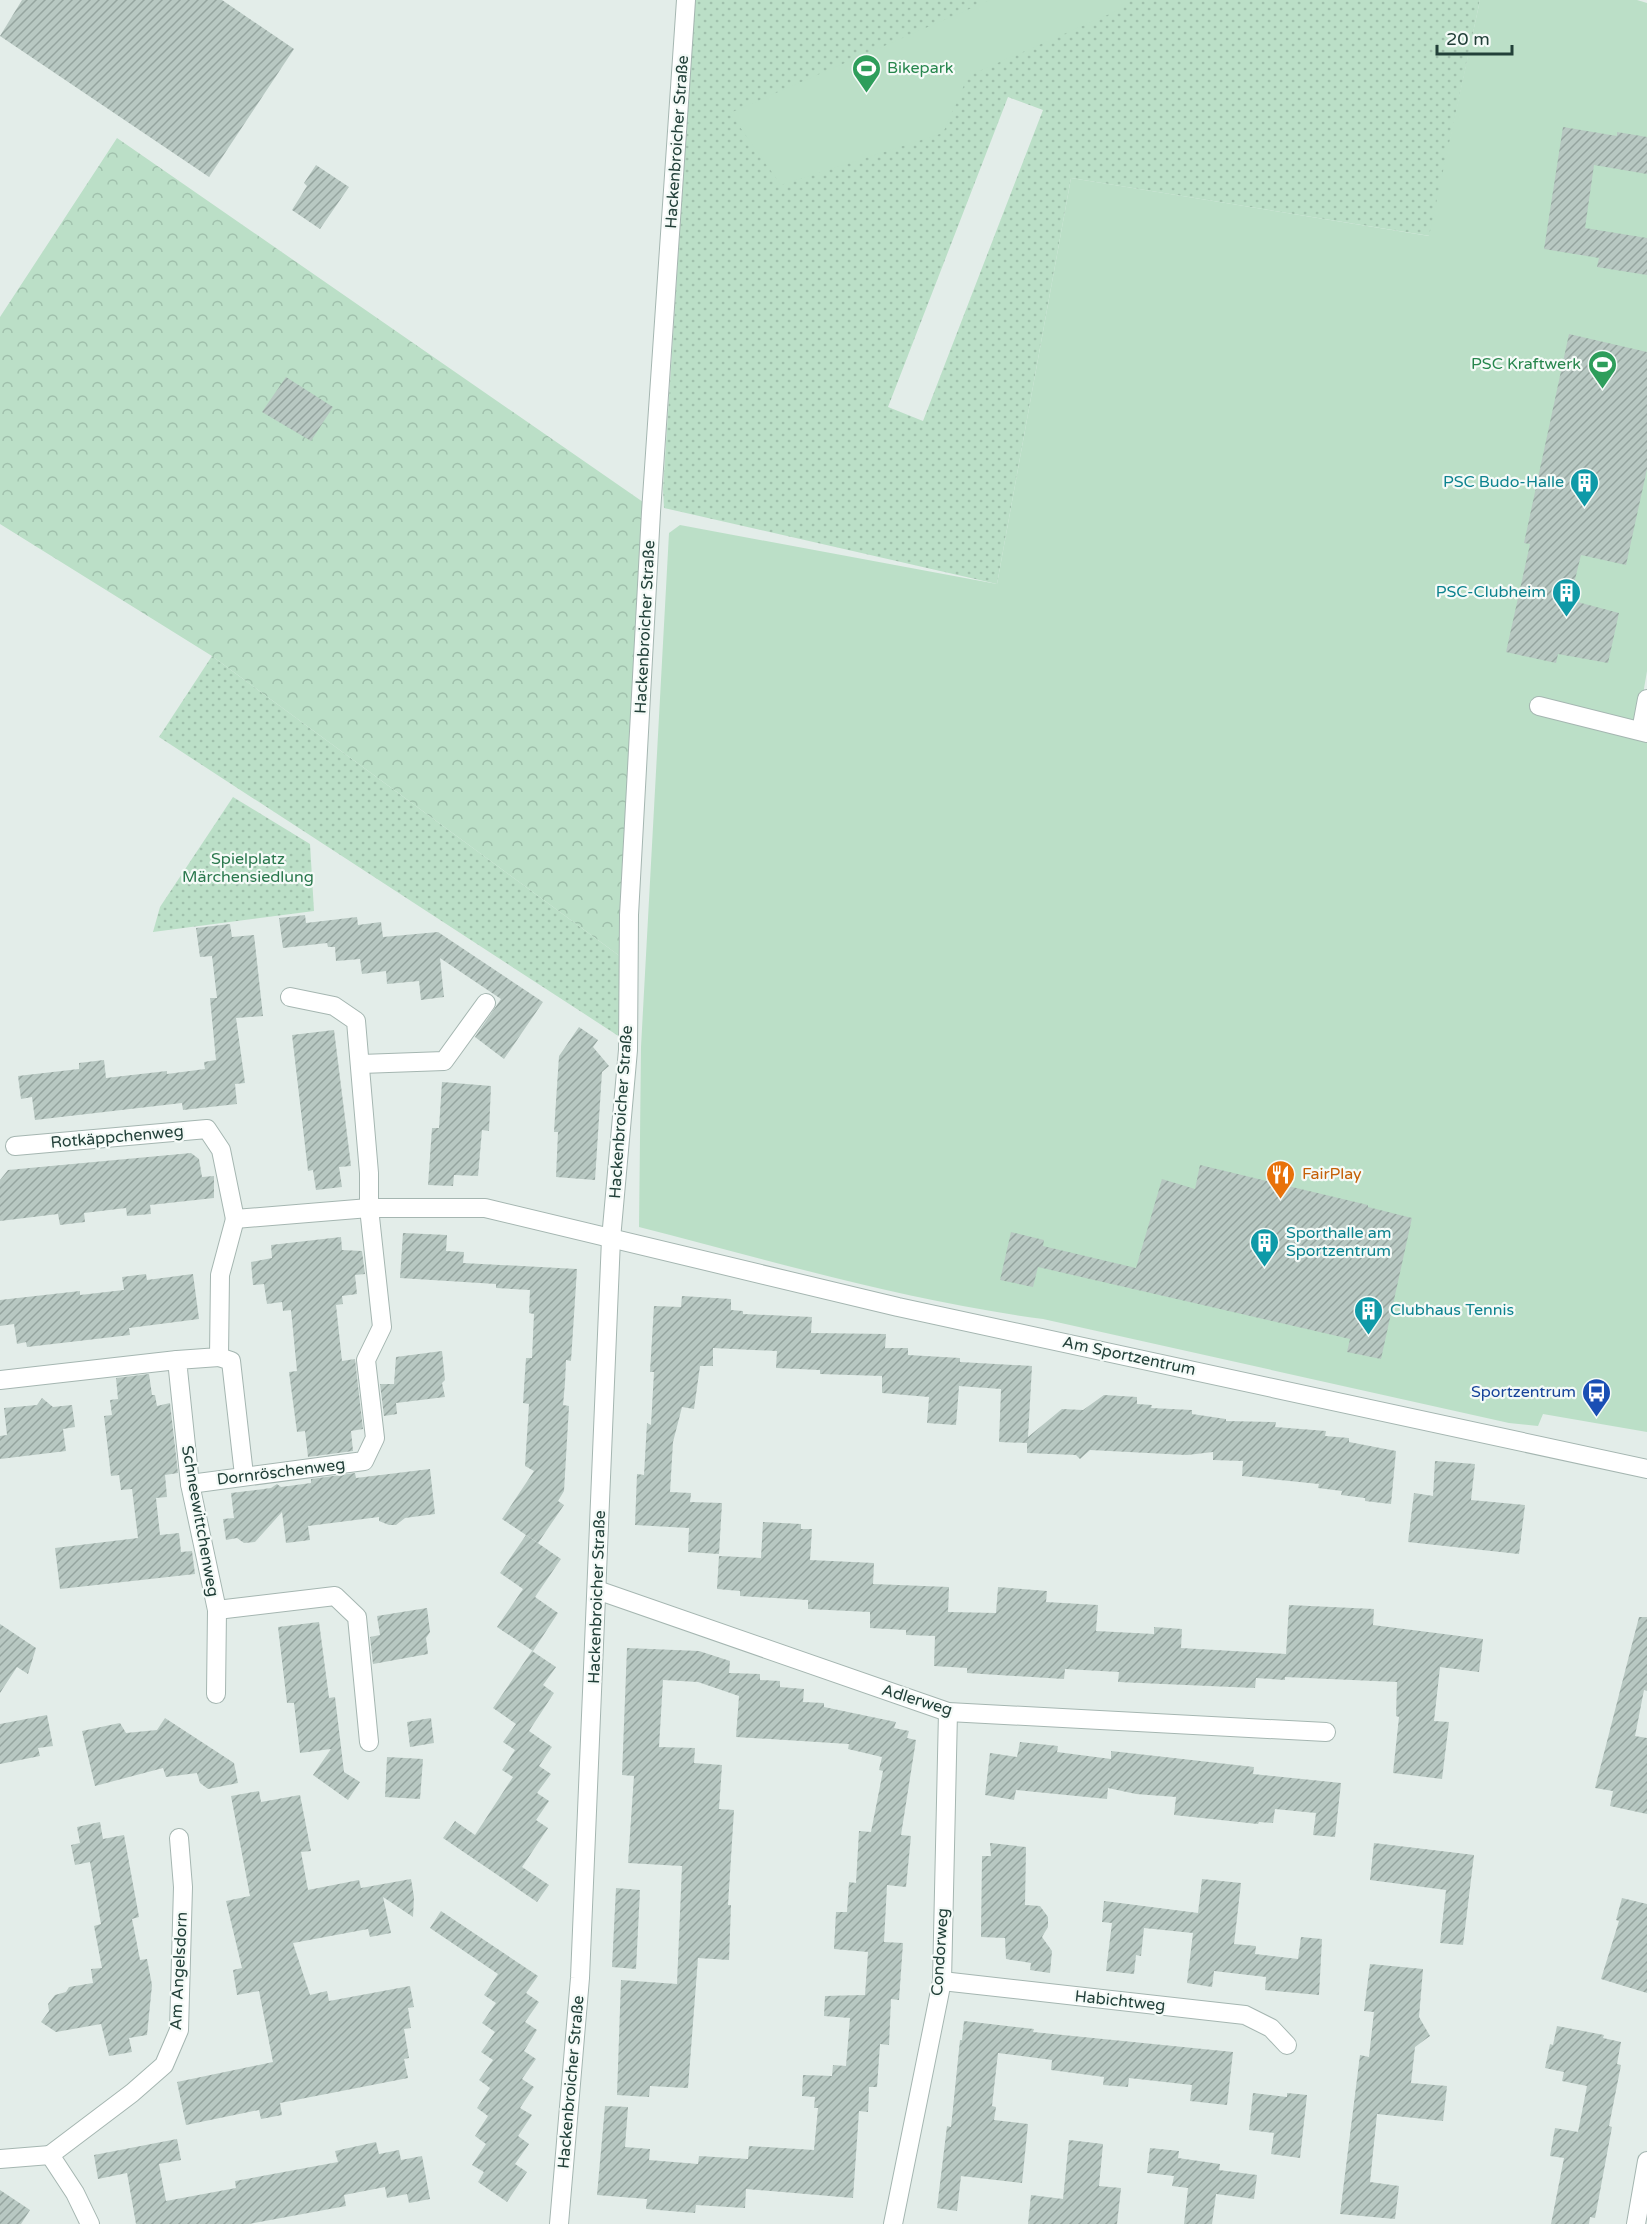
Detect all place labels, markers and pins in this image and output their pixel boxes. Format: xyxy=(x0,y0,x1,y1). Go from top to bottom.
sports icon: Bikepark xyxy=(850,52,882,94)
place label: Bikepark xyxy=(887,58,954,78)
sports icon: PSC Kraftwerk xyxy=(1586,348,1618,390)
place label: PSC Kraftwerk xyxy=(1471,354,1581,374)
building icon: PSC Budo-Halle xyxy=(1569,466,1601,508)
place label: PSC Budo-Halle xyxy=(1443,472,1564,492)
building icon: PSC-Clubheim xyxy=(1551,576,1583,618)
place label: PSC-Clubheim xyxy=(1436,582,1546,602)
restaurant icon: FairPlay xyxy=(1265,1158,1297,1200)
place label: FairPlay xyxy=(1302,1164,1362,1184)
place label: Sporthalle am Sportzentrum xyxy=(1286,1223,1391,1261)
building icon: Sporthalle am Sportzentrum xyxy=(1249,1226,1281,1268)
building icon: Clubhaus Tennis xyxy=(1353,1294,1385,1336)
place label: Clubhaus Tennis xyxy=(1390,1300,1514,1320)
bus stop icon: Sportzentrum xyxy=(1581,1376,1613,1418)
place label: Sportzentrum xyxy=(1471,1382,1576,1402)

